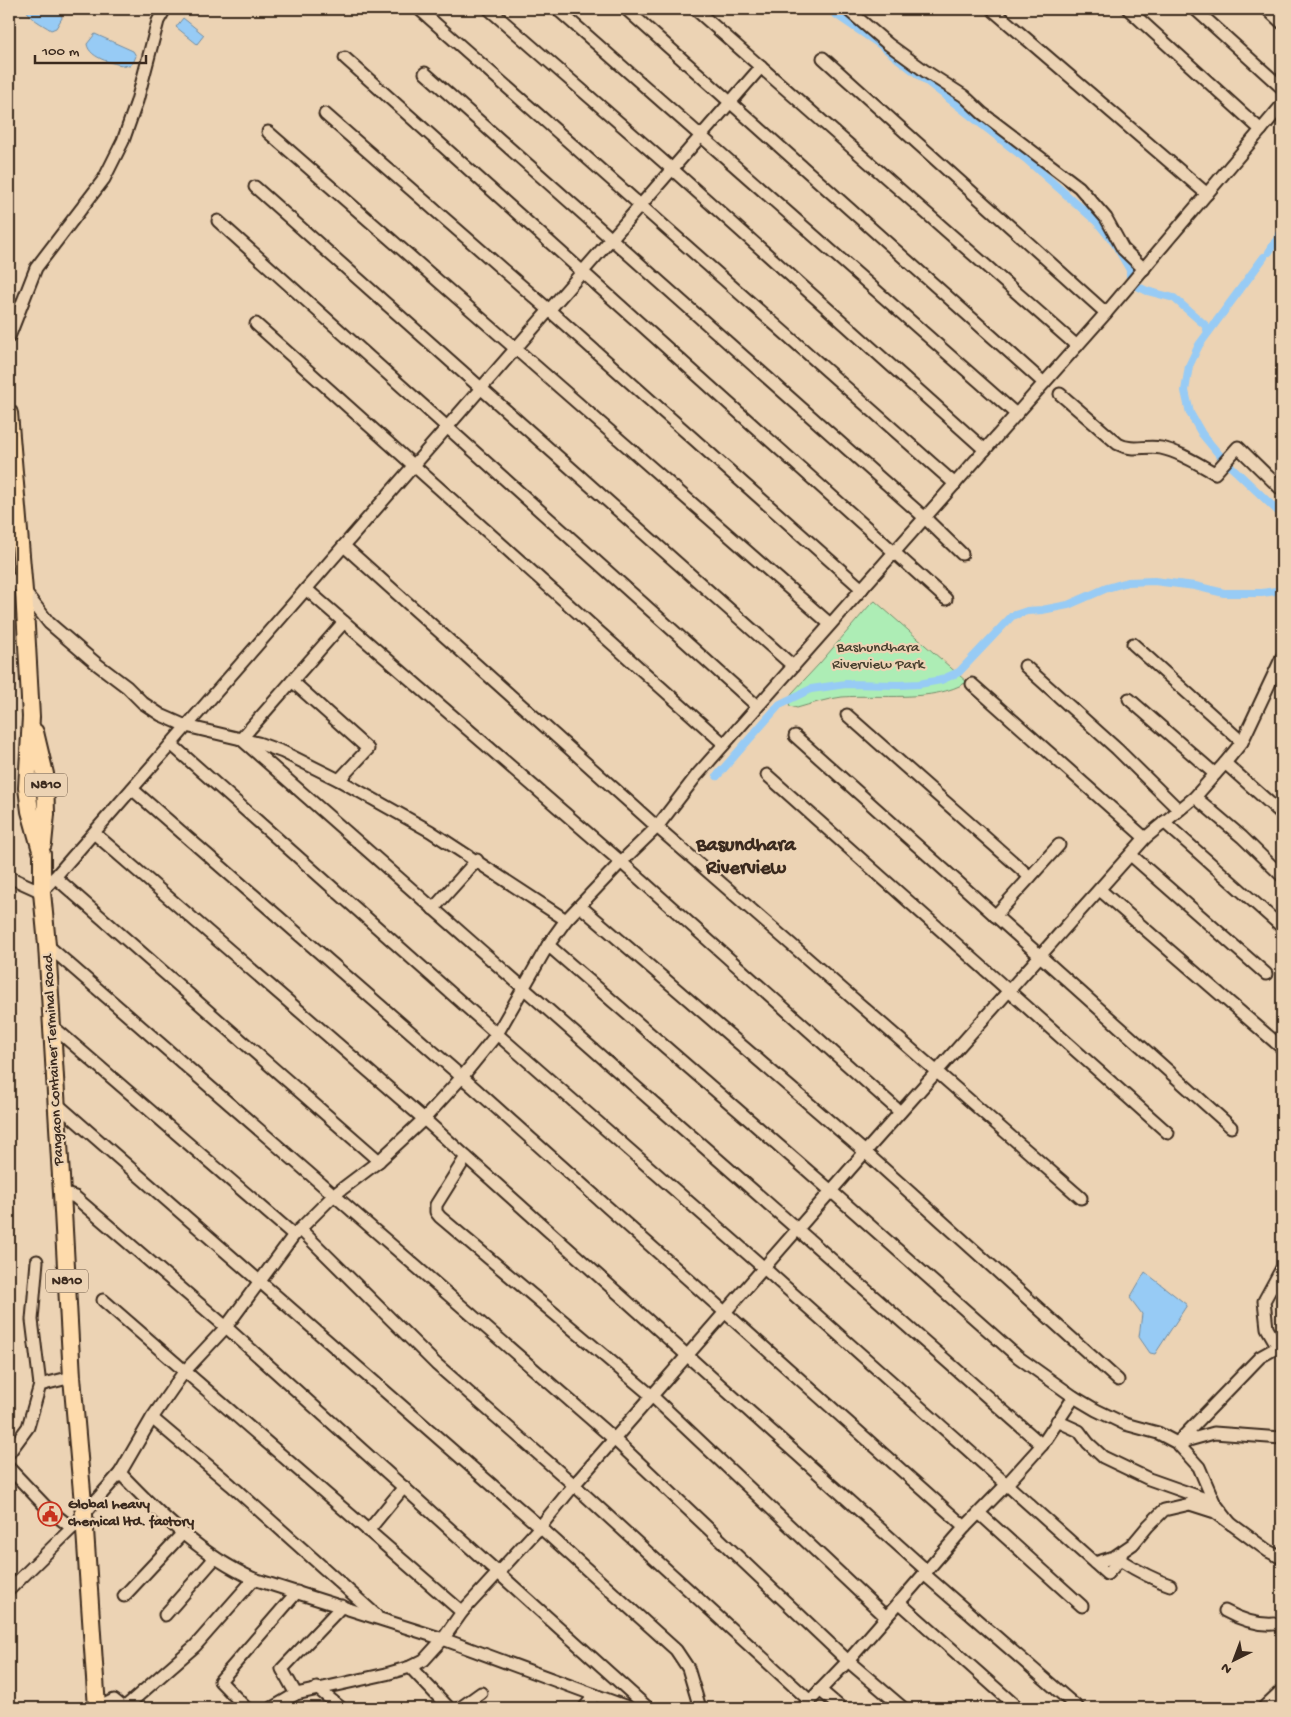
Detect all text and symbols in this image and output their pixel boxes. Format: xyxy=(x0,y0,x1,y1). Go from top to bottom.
scale bar xyxy=(35,32,146,64)
text: 100 m xyxy=(41,43,80,61)
park label: Bashundhara Riverview Park xyxy=(832,639,925,674)
road number: N810 xyxy=(25,774,67,796)
district label: Basundhara Riverview xyxy=(695,835,797,881)
street label: Pangaon Container Terminal Road xyxy=(39,953,69,1167)
road number: N810 xyxy=(46,1270,88,1292)
place label: Global heavy chemical ltd. factory xyxy=(68,1496,195,1531)
public building icon: Global heavy chemical ltd. factory xyxy=(37,1501,63,1527)
north arrow xyxy=(1208,1634,1258,1684)
text: N xyxy=(1218,1658,1236,1677)

